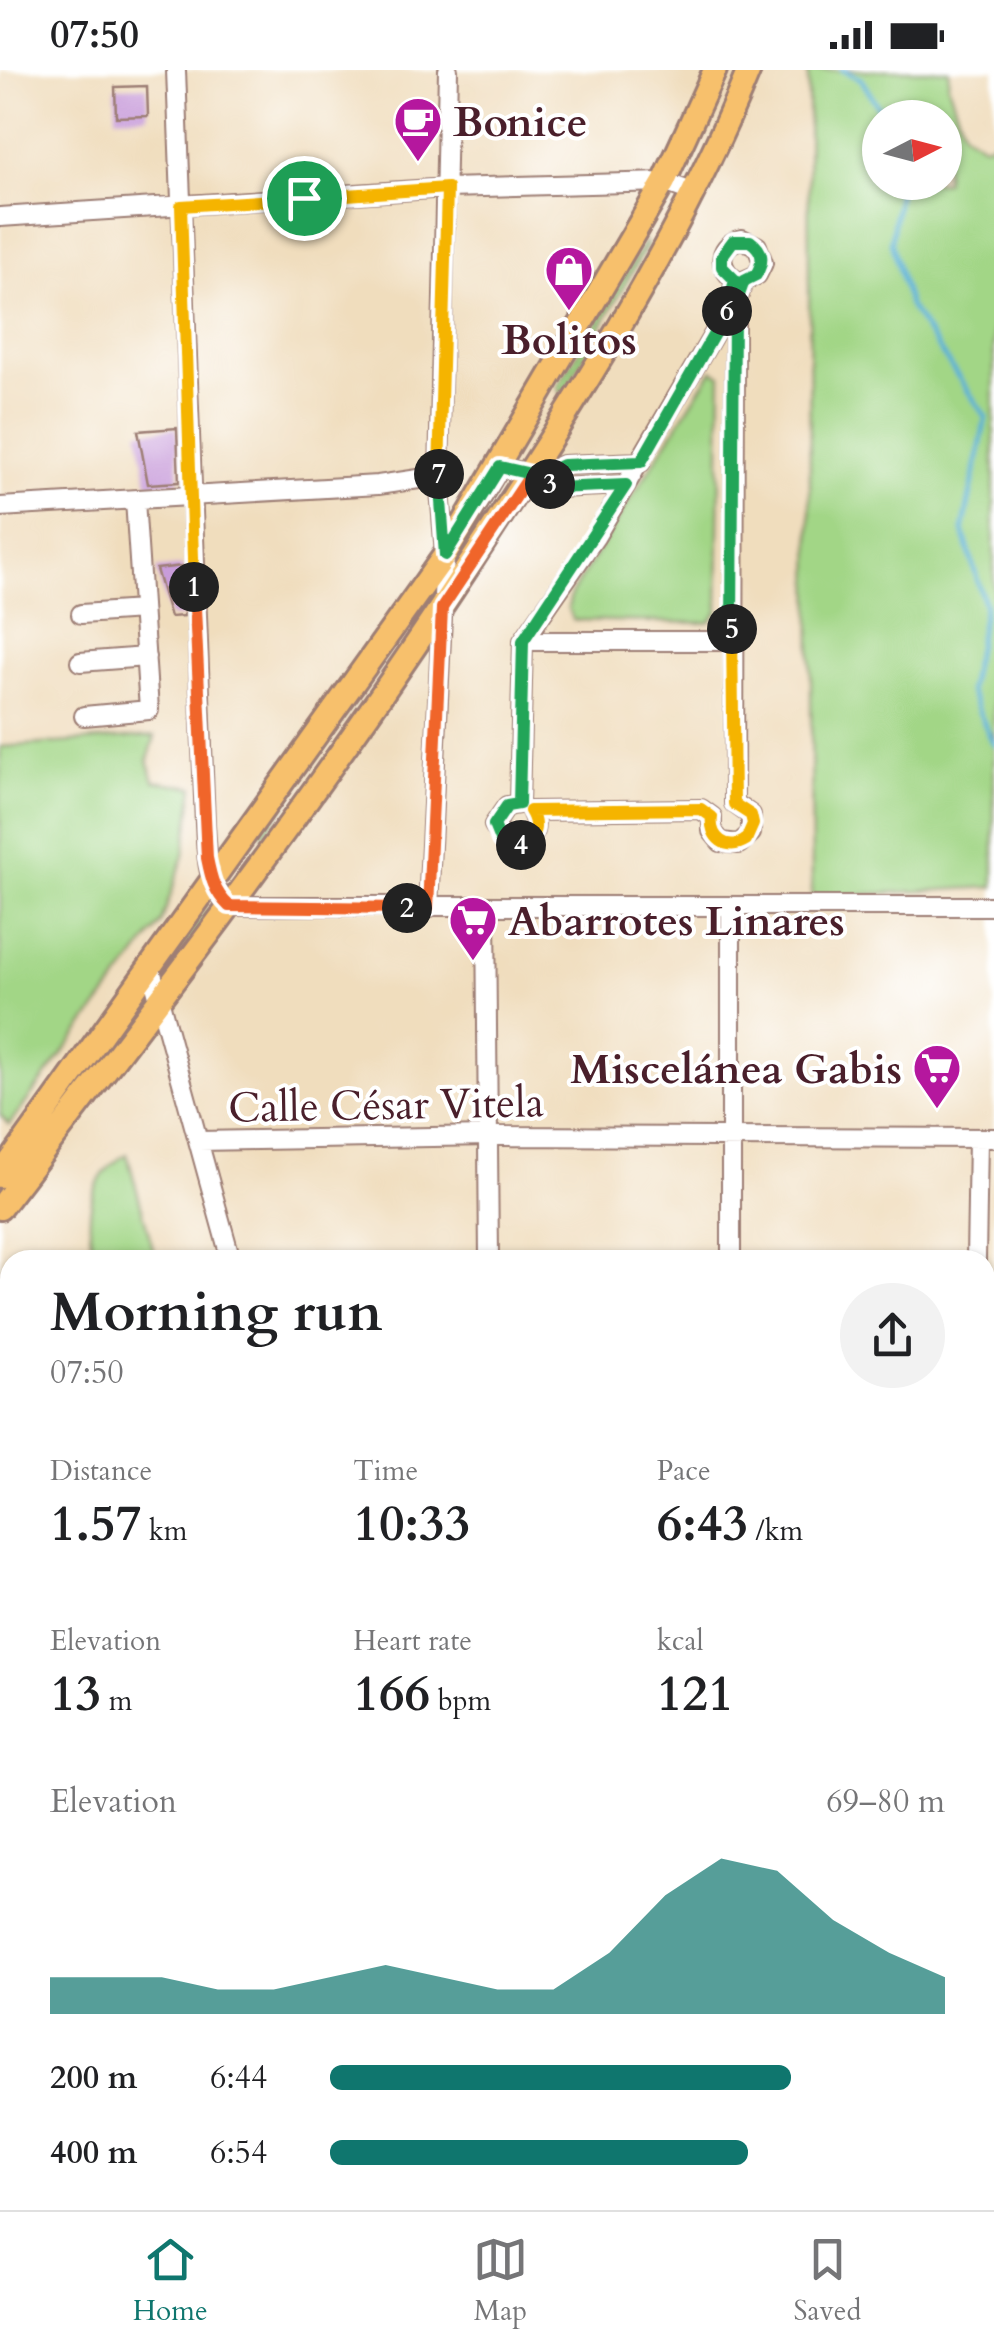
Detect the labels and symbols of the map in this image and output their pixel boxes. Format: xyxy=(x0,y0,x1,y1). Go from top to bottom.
place label: Bonice xyxy=(453,94,587,151)
cafe icon: Bonice xyxy=(392,95,444,163)
north arrow xyxy=(862,100,962,200)
pin xyxy=(262,156,347,241)
shop icon: Bolitos xyxy=(543,244,595,312)
pin: 6 xyxy=(702,286,752,336)
place label: Bolitos xyxy=(501,312,637,369)
pin: 7 xyxy=(414,449,464,499)
pin: 3 xyxy=(525,459,575,509)
pin: 1 xyxy=(169,562,219,612)
pin: 5 xyxy=(707,604,757,654)
pin: 4 xyxy=(496,820,546,870)
pin: 2 xyxy=(382,883,432,933)
place label: Abarrotes Linares xyxy=(508,893,845,950)
supermarket icon: Abarrotes Linares xyxy=(447,894,499,962)
place label: Miscelánea Gabis xyxy=(570,1041,902,1098)
supermarket icon: Miscelánea Gabis xyxy=(911,1042,963,1110)
street label: Calle César Vitela xyxy=(228,1074,544,1137)

